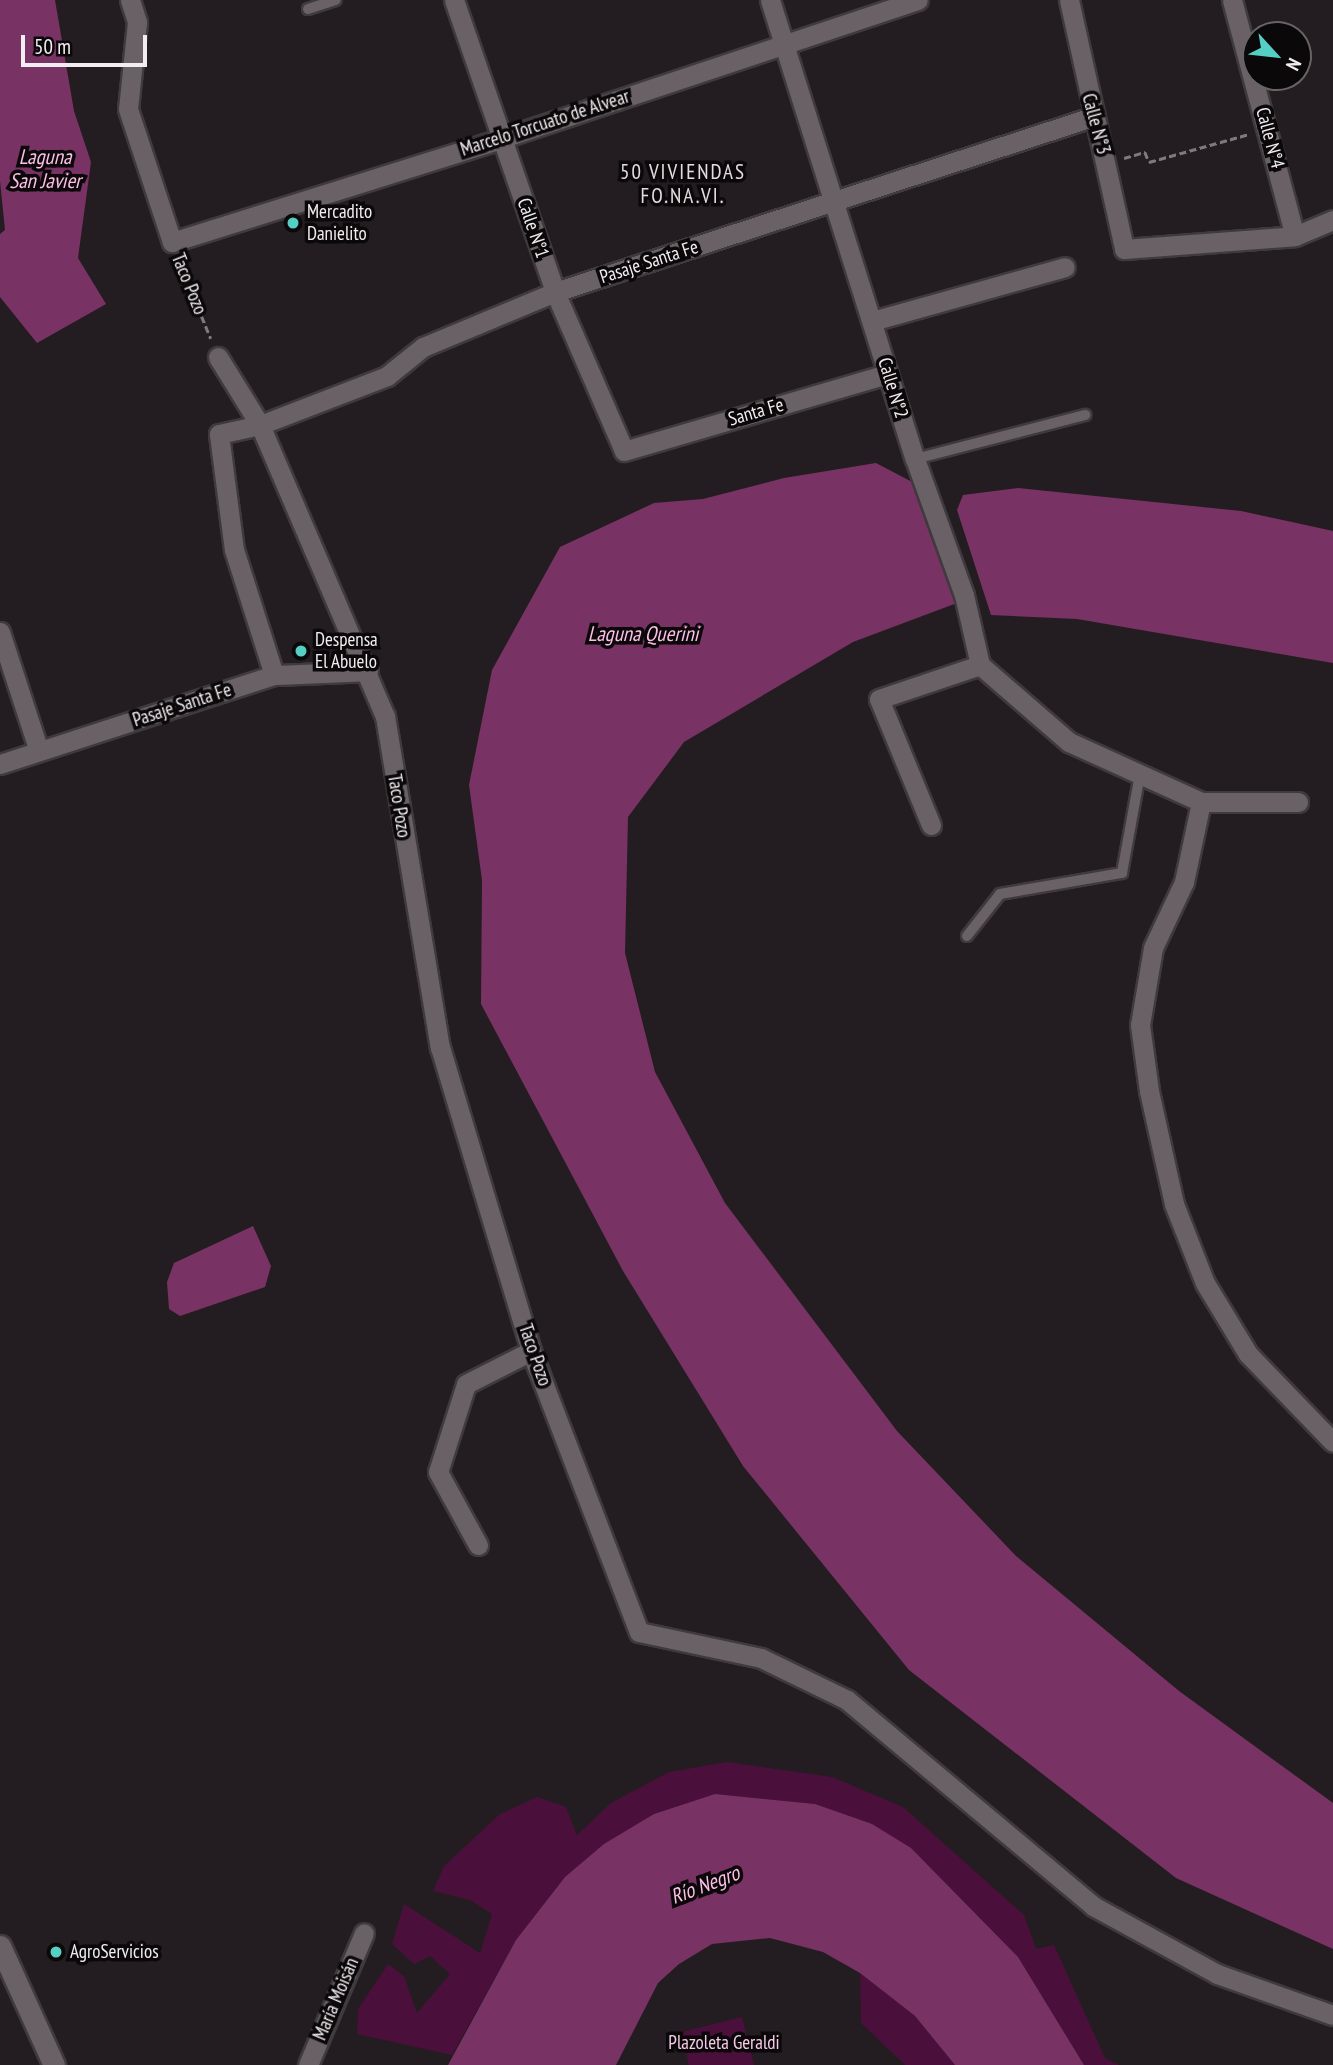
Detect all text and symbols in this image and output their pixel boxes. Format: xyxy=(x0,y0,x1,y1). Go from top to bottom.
scale bar xyxy=(24,21,150,65)
north arrow xyxy=(1242,21,1312,91)
text: 50 m xyxy=(34,33,71,60)
text: N xyxy=(1281,55,1307,75)
street label: Marcelo Torcuato de Alvear xyxy=(457,85,633,161)
street label: Calle N°3 xyxy=(1077,91,1115,157)
street label: Calle N°4 xyxy=(1251,105,1289,171)
water label: Laguna San Javier xyxy=(9,144,81,194)
district label: 50 VIVIENDAS FO.NA.VI. xyxy=(621,159,745,209)
street label: Calle N°1 xyxy=(512,195,554,261)
place label: Mercadito Danielito xyxy=(307,201,372,245)
marker: Mercadito Danielito xyxy=(285,215,301,231)
street label: Pasaje Santa Fe xyxy=(597,235,701,289)
street label: Taco Pozo xyxy=(166,250,212,318)
street label: Calle N°2 xyxy=(873,355,913,421)
street label: Santa Fe xyxy=(726,393,786,431)
water label: Laguna Querini xyxy=(588,621,698,647)
place label: Despensa El Abuelo xyxy=(315,629,378,673)
marker: Despensa El Abuelo xyxy=(293,643,309,659)
street label: Pasaje Santa Fe xyxy=(130,678,234,732)
street label: Taco Pozo xyxy=(383,773,415,839)
street label: Taco Pozo xyxy=(514,1321,556,1389)
water label: Río Negro xyxy=(667,1860,743,1910)
place label: AgroServicios xyxy=(70,1941,159,1963)
marker: AgroServicios xyxy=(48,1944,64,1960)
street label: María Moisán xyxy=(308,1954,364,2044)
park label: Plazoleta Geraldi xyxy=(668,2032,780,2054)

